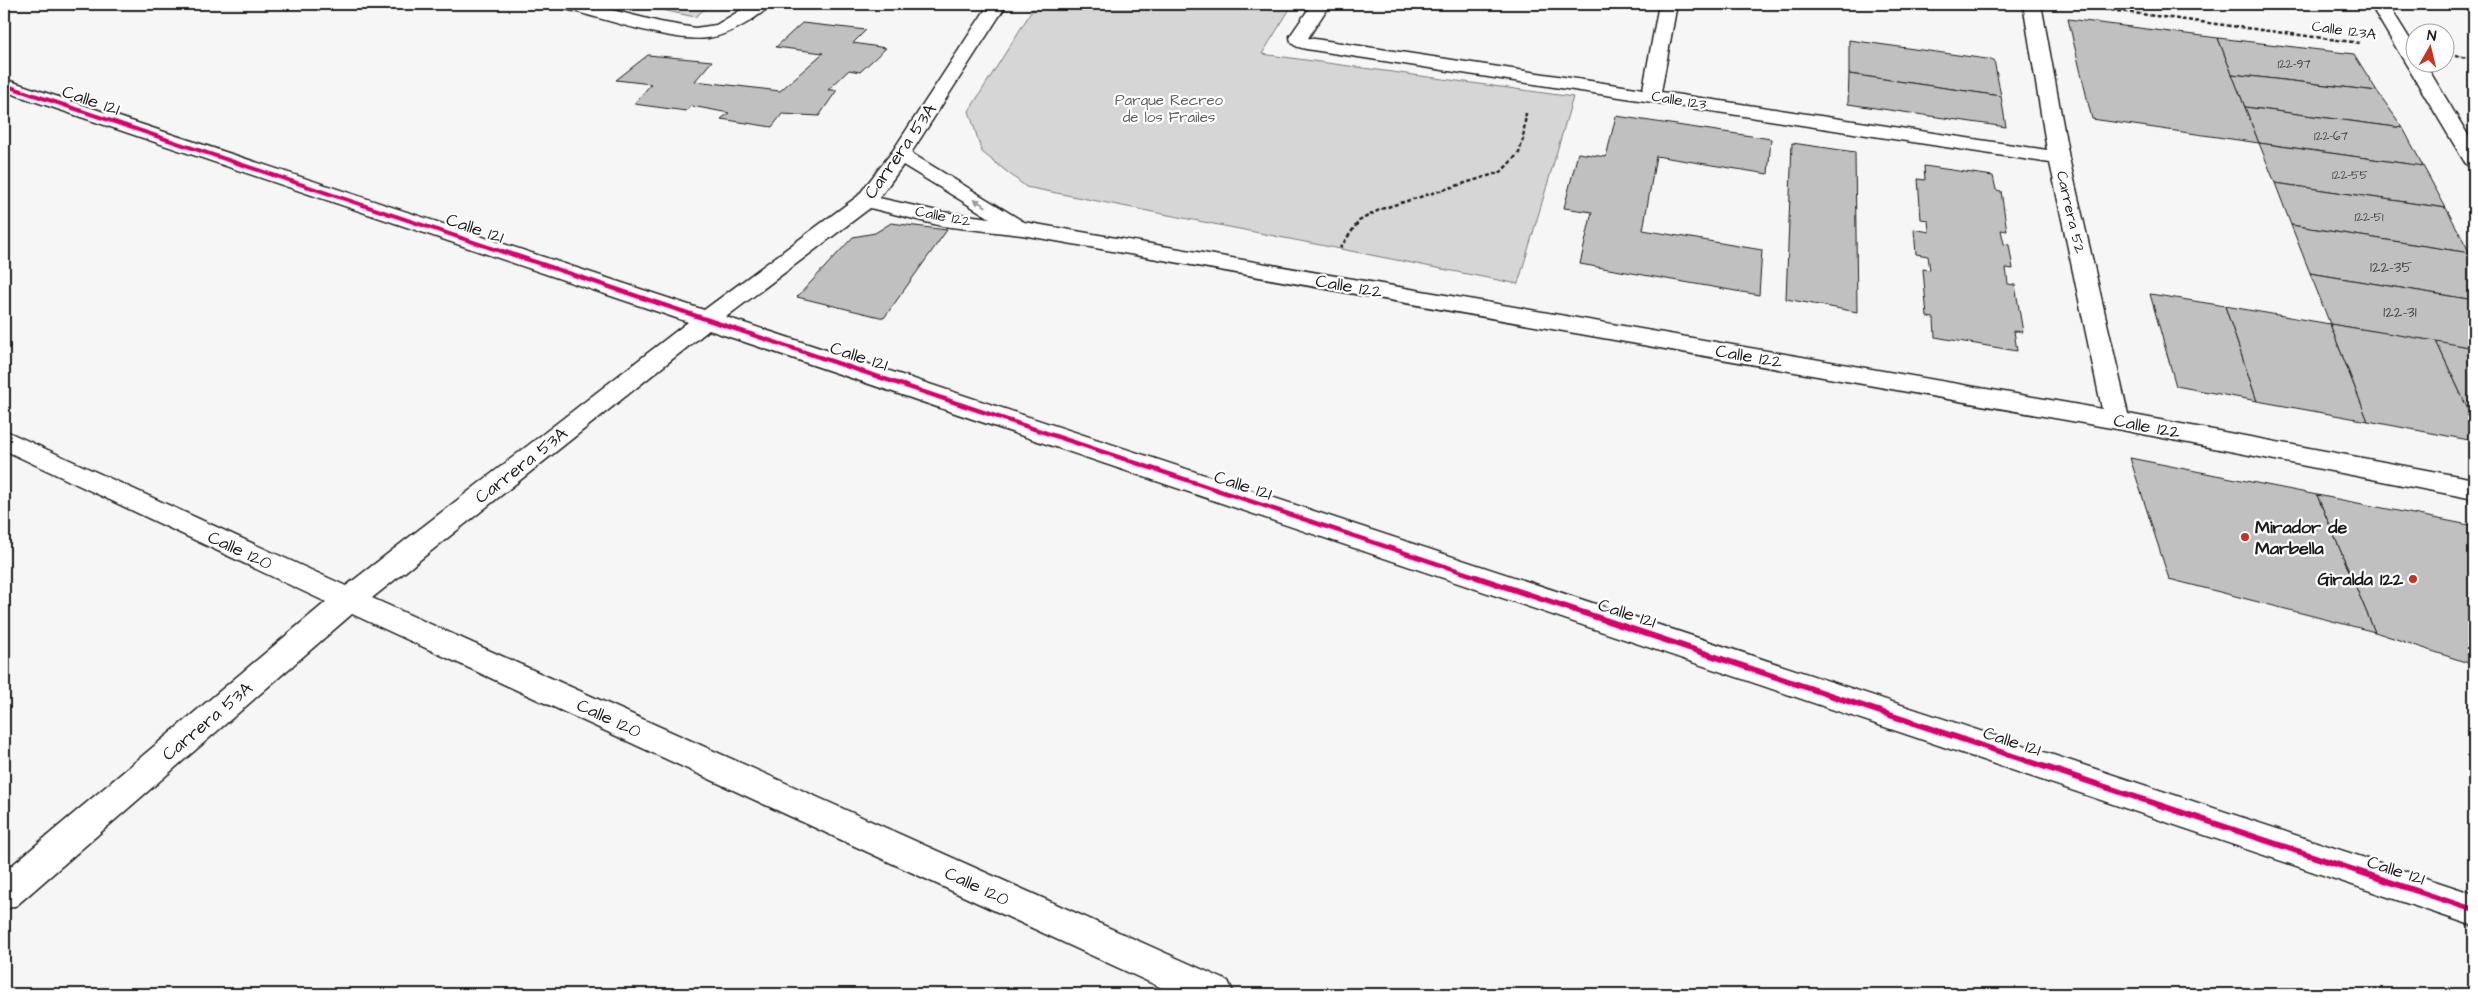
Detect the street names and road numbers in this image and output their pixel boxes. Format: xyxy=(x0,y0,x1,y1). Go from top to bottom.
street label: Calle 123A xyxy=(2310,16,2378,45)
street label: Calle 121 xyxy=(59,79,123,122)
street label: Calle 123 xyxy=(1650,86,1708,115)
street label: Carrera 53A xyxy=(858,98,943,204)
street label: Carrera 52 xyxy=(2051,169,2090,256)
street label: Calle 122 xyxy=(913,201,973,232)
street label: Calle 121 xyxy=(443,207,507,250)
street label: Calle 122 xyxy=(1314,268,1385,305)
street label: Calle 121 xyxy=(827,335,891,378)
street label: Calle 122 xyxy=(1714,338,1785,375)
street label: Calle 122 xyxy=(2111,408,2183,445)
street label: Carrera 53A xyxy=(470,421,573,509)
street label: Calle 121 xyxy=(1211,464,1275,507)
street label: Calle 120 xyxy=(203,525,276,576)
street label: Calle 121 xyxy=(1595,592,1659,635)
street label: Carrera 53A xyxy=(157,676,258,767)
street label: Calle 120 xyxy=(572,693,645,744)
street label: Calle 121 xyxy=(1980,720,2044,763)
street label: Calle 121 xyxy=(2364,849,2428,892)
street label: Calle 120 xyxy=(940,861,1013,912)

